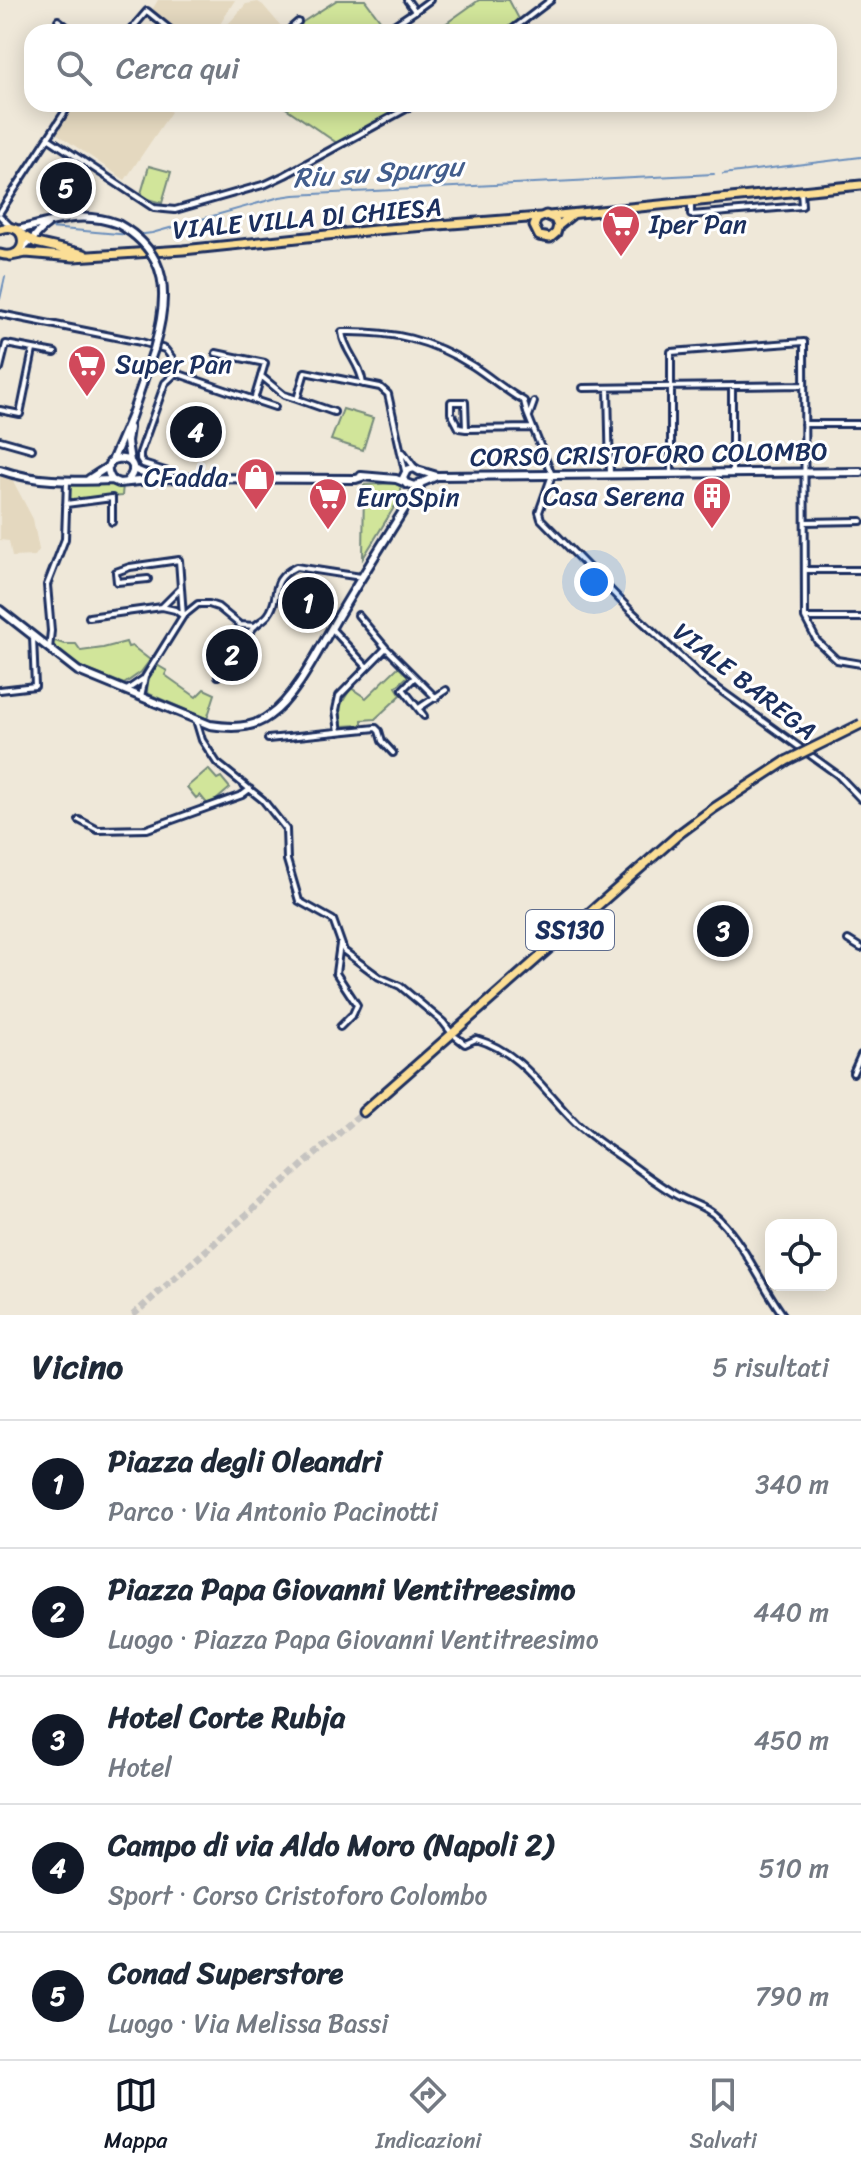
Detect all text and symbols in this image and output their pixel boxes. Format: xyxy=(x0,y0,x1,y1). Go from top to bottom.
search box xyxy=(24,24,837,112)
text: Cerca qui xyxy=(116,41,239,95)
icon: search xyxy=(52,46,96,90)
water label: Riu su Spurgu xyxy=(291,141,469,202)
pin: 5 xyxy=(40,158,92,218)
street label: VIALE VILLA DI CHIESA xyxy=(171,183,443,253)
place label: Iper Pan xyxy=(648,201,747,247)
supermarket icon: Iper Pan xyxy=(600,203,642,258)
place label: Super Pan xyxy=(115,341,232,387)
supermarket icon: Super Pan xyxy=(66,343,108,398)
pin: 4 xyxy=(170,402,222,462)
street label: CORSO CRISTOFORO COLOMBO xyxy=(470,428,828,480)
place label: CFadda xyxy=(144,454,229,500)
shop icon: CFadda xyxy=(235,456,277,511)
place label: Casa Serena xyxy=(543,473,685,519)
place label: EuroSpin xyxy=(356,474,460,520)
building icon: Casa Serena xyxy=(691,475,733,530)
supermarket icon: EuroSpin xyxy=(307,476,349,531)
your location xyxy=(574,562,614,602)
pin: 1 xyxy=(282,573,334,633)
street label: VIALE BAREGA xyxy=(663,610,827,752)
pin: 2 xyxy=(206,625,258,685)
pin: 3 xyxy=(697,901,749,961)
road number: SS130 xyxy=(526,910,614,950)
map controls xyxy=(765,1219,837,1291)
button: locate xyxy=(765,1219,837,1291)
text: Vicino xyxy=(32,1337,123,1397)
text: 5 risultati xyxy=(712,1344,829,1390)
text: Piazza degli Oleandri xyxy=(108,1434,382,1488)
text: 1 xyxy=(52,1461,64,1507)
text: 340 m xyxy=(755,1461,829,1507)
text: Parco · Via Antonio Pacinotti xyxy=(108,1488,438,1534)
text: Piazza Papa Giovanni Ventitreesimo xyxy=(108,1562,575,1616)
text: 2 xyxy=(50,1589,66,1635)
text: 440 m xyxy=(753,1589,829,1635)
text: Luogo · Piazza Papa Giovanni Ventitreesimo xyxy=(108,1616,599,1662)
text: Hotel Corte Rubja xyxy=(108,1690,345,1744)
text: 3 xyxy=(51,1717,65,1763)
text: 450 m xyxy=(754,1717,829,1763)
text: Hotel xyxy=(108,1744,172,1790)
text: Campo di via Aldo Moro (Napoli 2) xyxy=(108,1818,553,1872)
text: 4 xyxy=(50,1845,66,1891)
text: 510 m xyxy=(759,1845,829,1891)
text: Sport · Corso Cristoforo Colombo xyxy=(108,1872,487,1918)
text: Conad Superstore xyxy=(108,1946,343,2000)
text: 5 xyxy=(50,1973,66,2019)
text: 790 m xyxy=(755,1973,829,2019)
text: Luogo · Via Melissa Bassi xyxy=(108,2000,388,2046)
tab: Mappa xyxy=(104,2073,167,2160)
tab: Indicazioni xyxy=(376,2073,481,2160)
tab: Salvati xyxy=(690,2073,757,2160)

